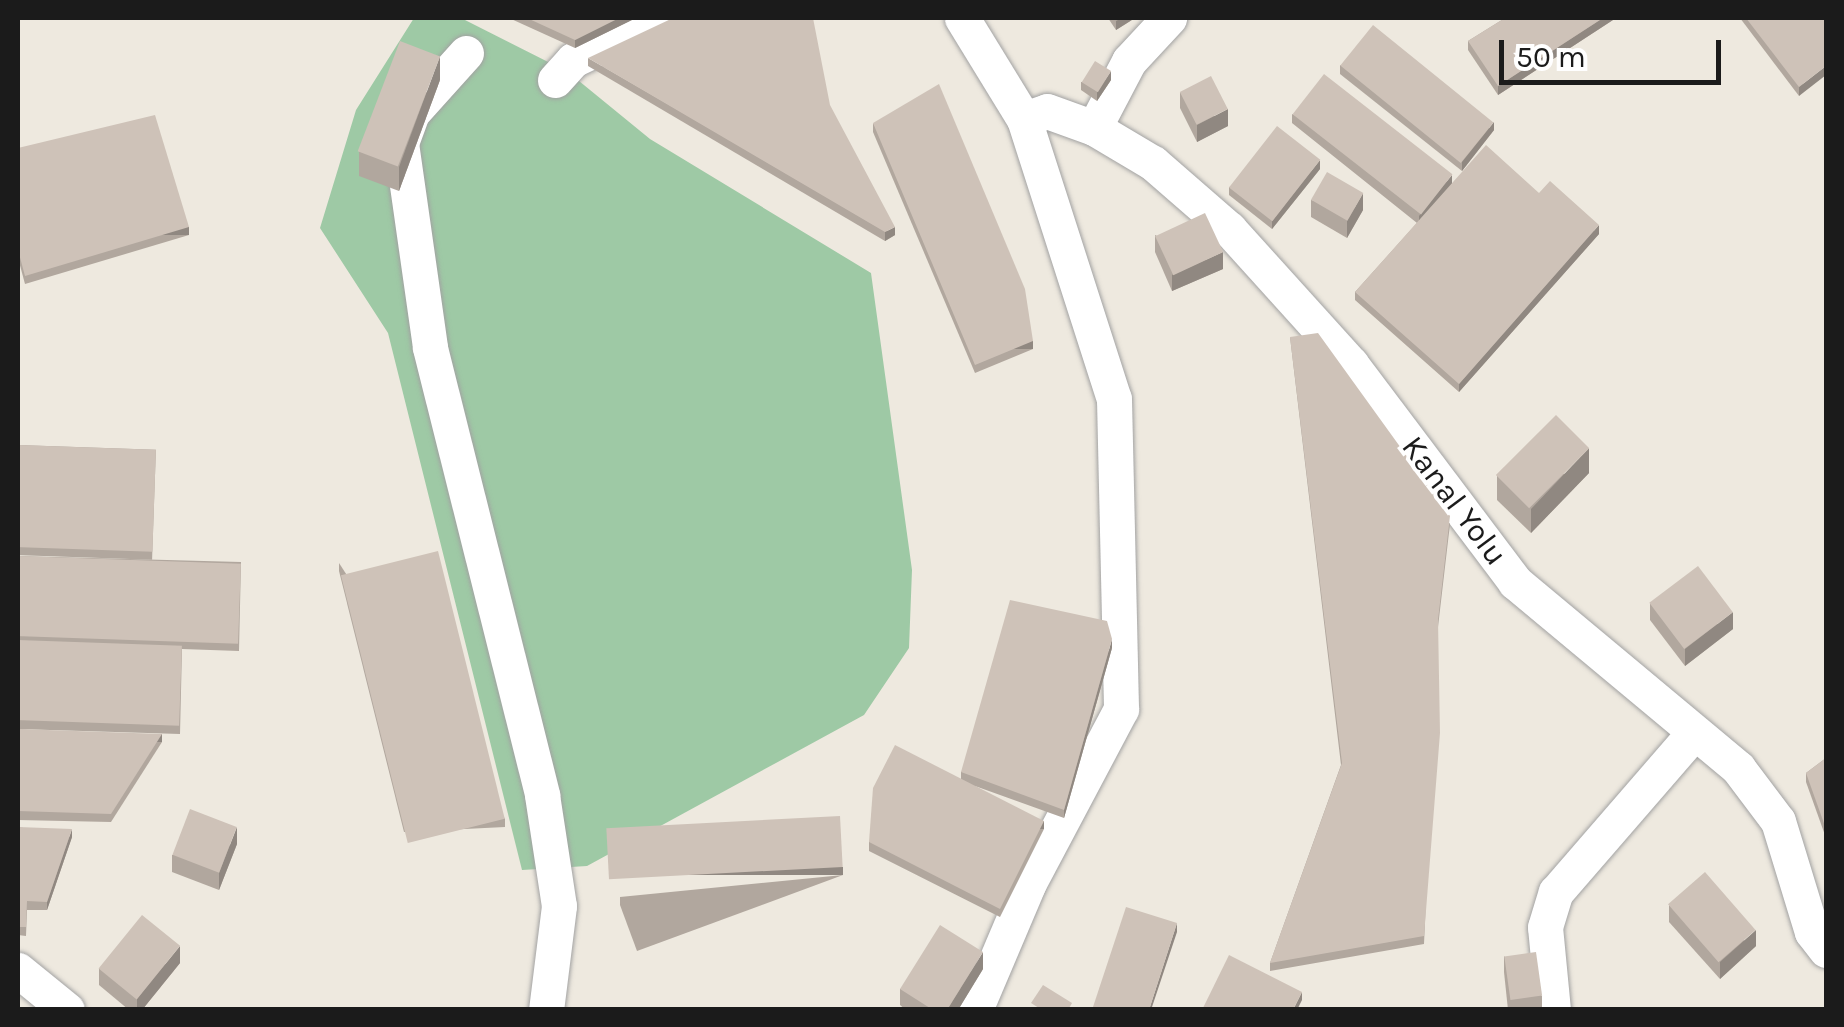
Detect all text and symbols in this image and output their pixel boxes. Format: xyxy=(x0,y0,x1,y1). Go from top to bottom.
scale bar xyxy=(1504,20,1726,82)
text: 50 m xyxy=(1516,39,1586,75)
street label: Kanal Yolu xyxy=(1393,429,1515,573)

